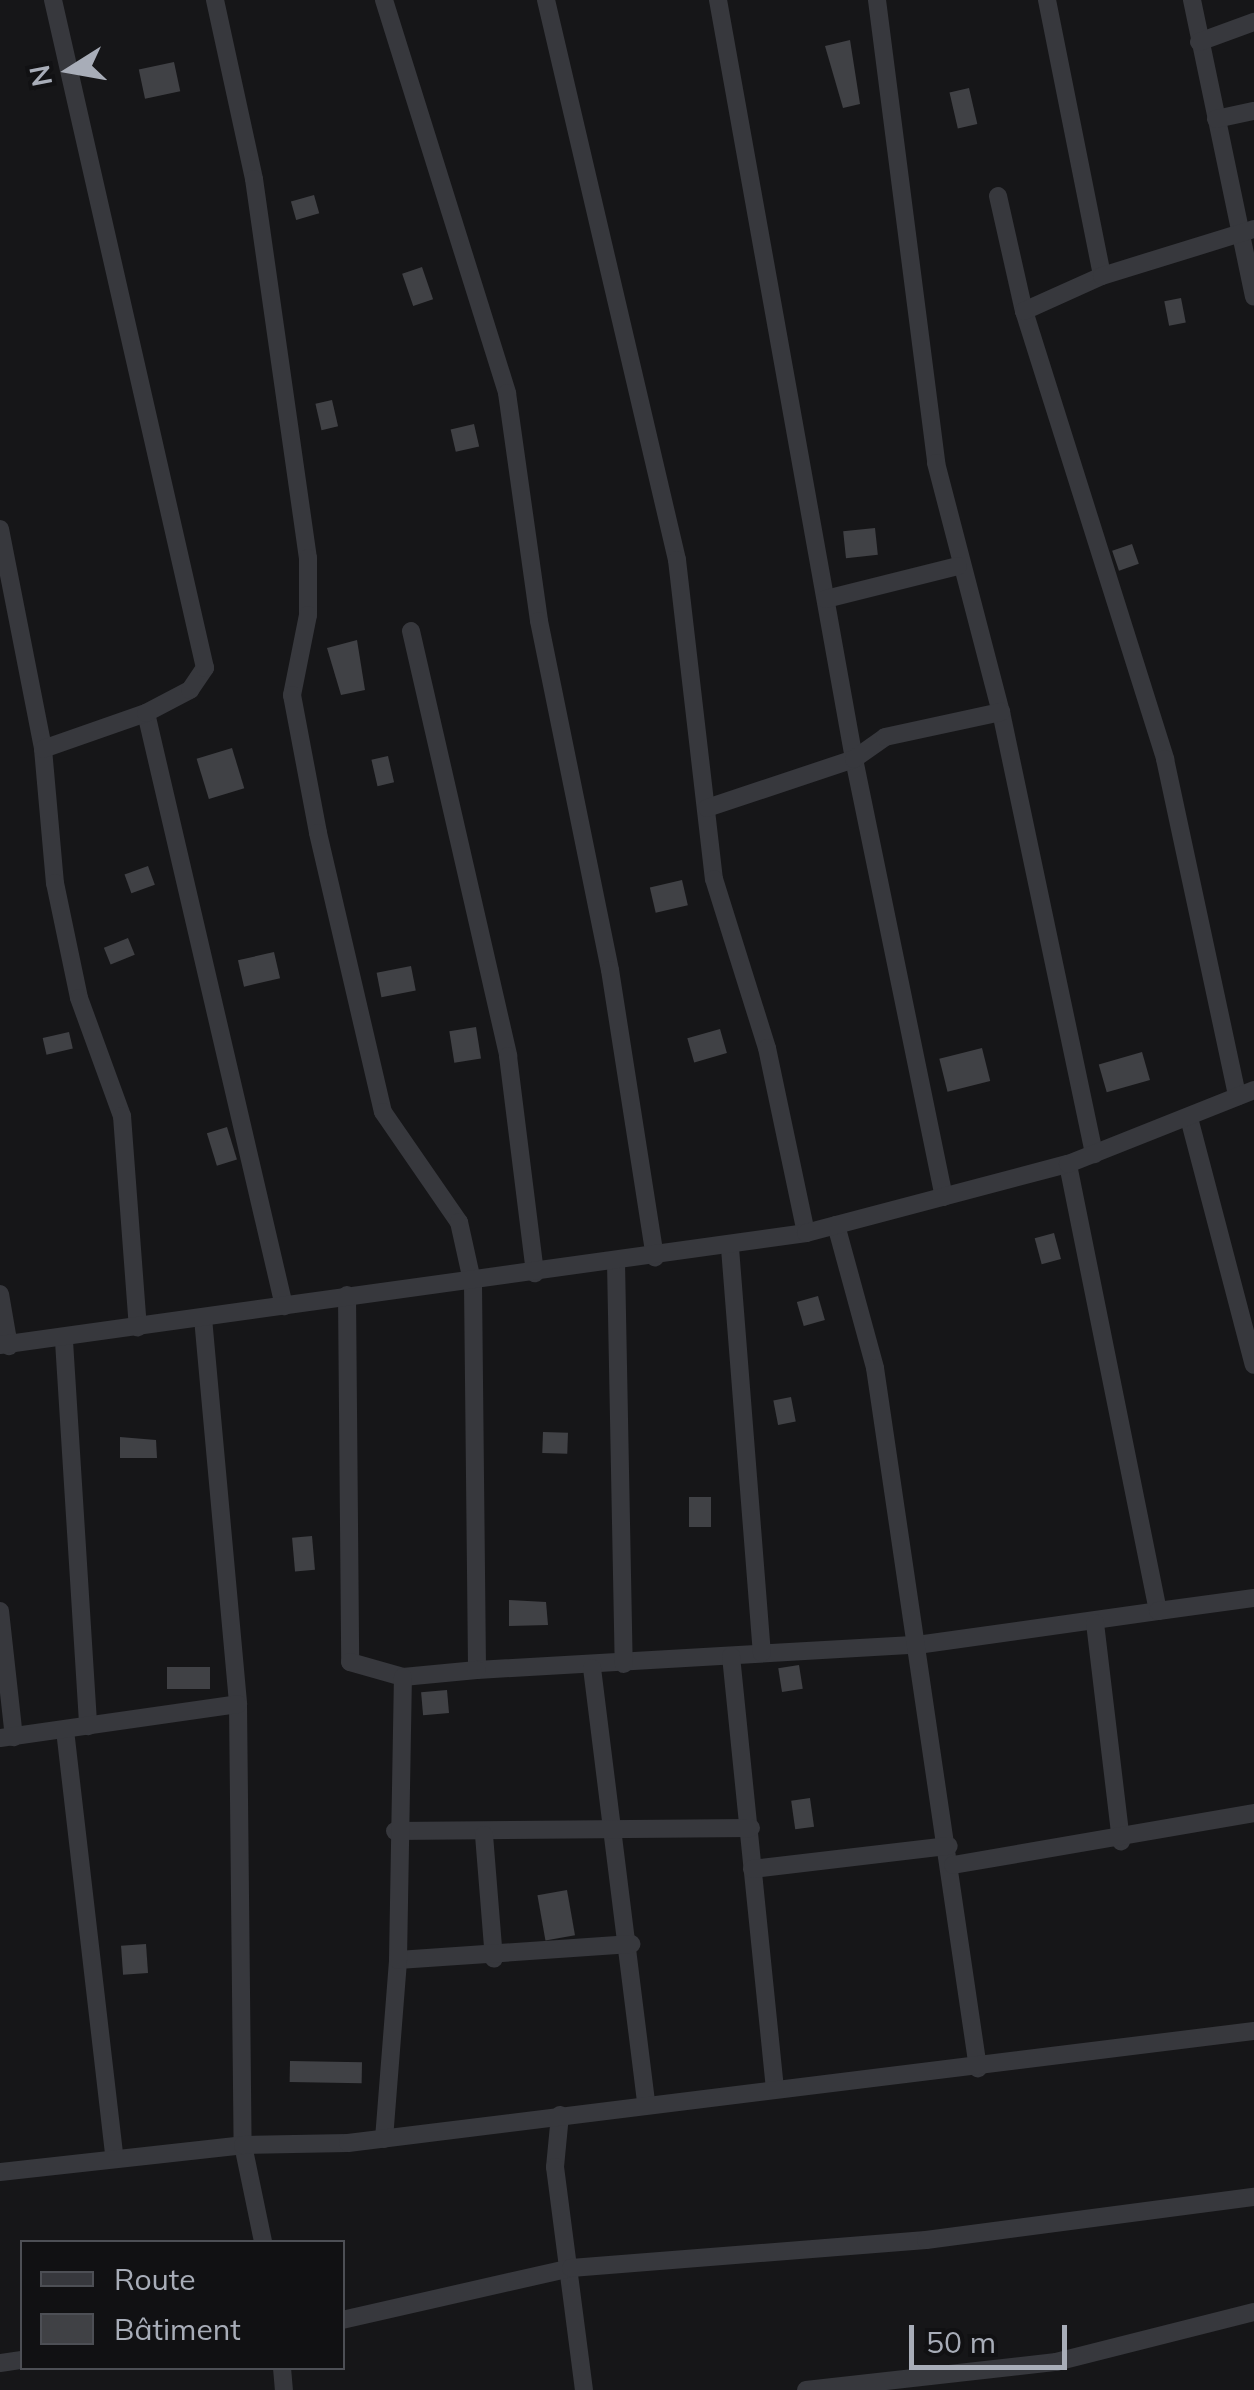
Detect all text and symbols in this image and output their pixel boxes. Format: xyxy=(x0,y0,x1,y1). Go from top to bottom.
north arrow xyxy=(20,20,120,120)
text: N xyxy=(21,62,59,90)
legend xyxy=(20,2240,345,2370)
text: Route xyxy=(114,2260,196,2298)
scale bar xyxy=(914,2305,1072,2367)
text: Bâtiment xyxy=(114,2310,241,2348)
text: 50 m xyxy=(926,2323,996,2361)

